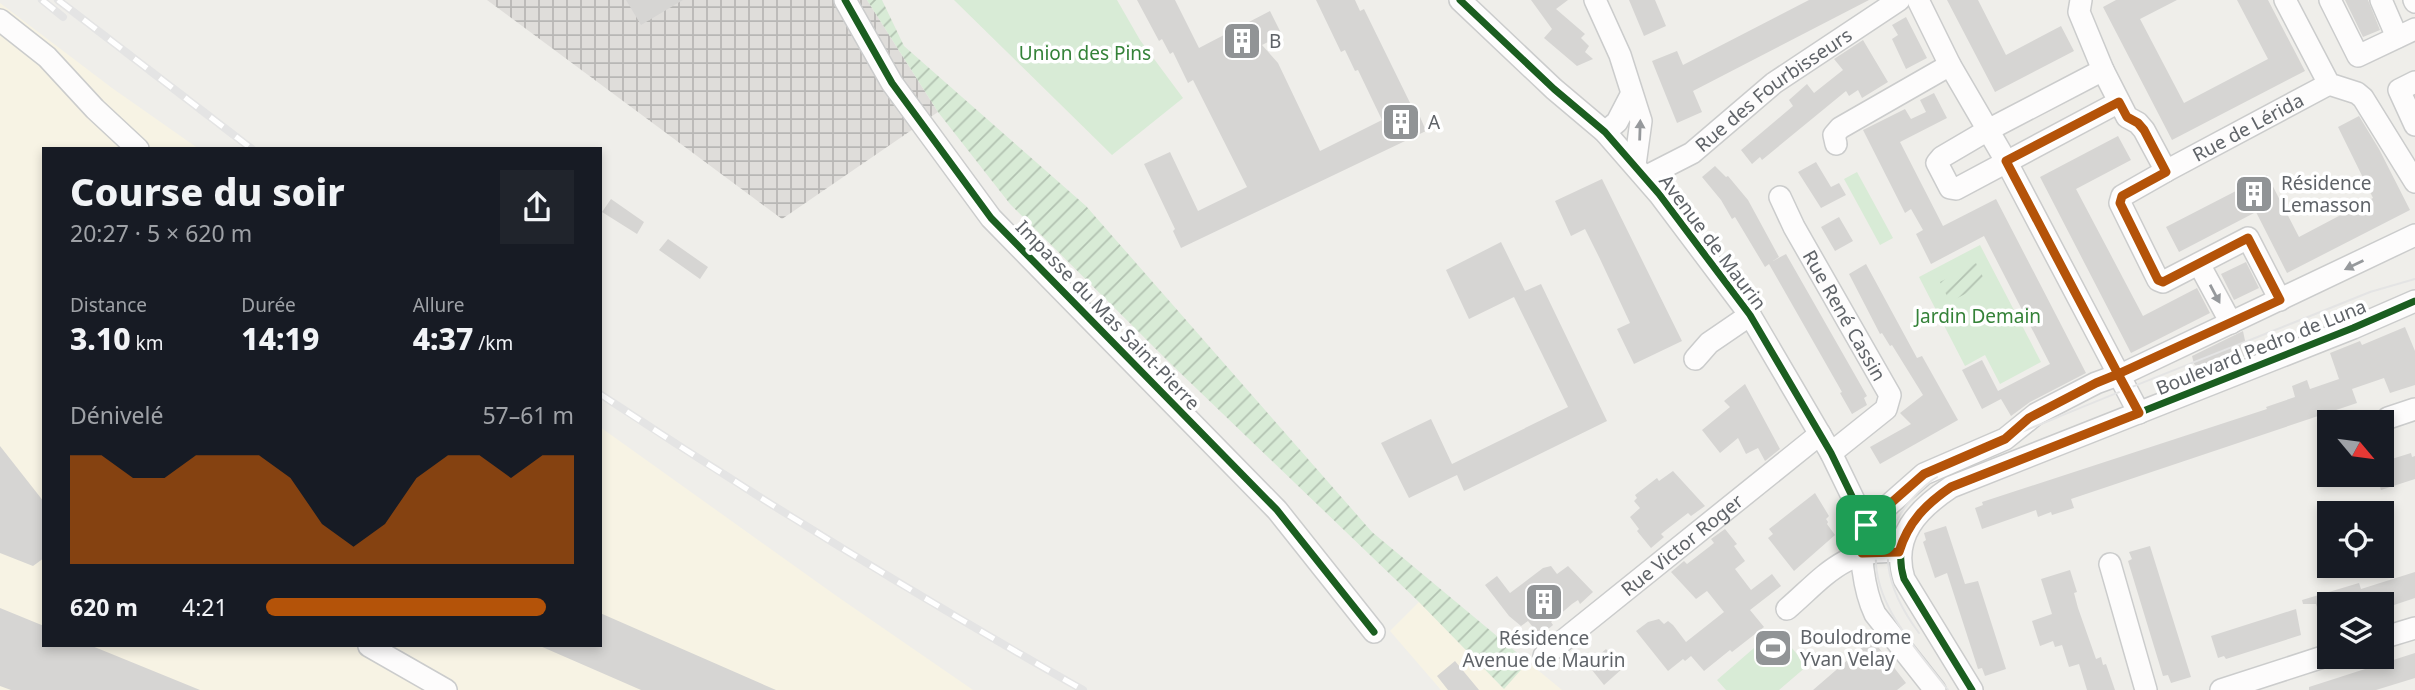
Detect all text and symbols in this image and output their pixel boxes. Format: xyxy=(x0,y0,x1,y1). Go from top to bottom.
building icon: B xyxy=(1221,20,1263,62)
street label: Rue des Fourbisseurs xyxy=(1689,22,1857,158)
place label: B xyxy=(1269,28,1281,54)
park label: Union des Pins xyxy=(1019,40,1151,66)
street label: Rue de Lérida xyxy=(2188,87,2308,167)
building icon: A xyxy=(1380,101,1422,143)
place label: A xyxy=(1428,109,1441,135)
one-way arrow xyxy=(1634,119,1645,141)
text: Course du soir xyxy=(70,165,345,217)
street label: Avenue de Maurin xyxy=(1654,169,1772,315)
button: share xyxy=(500,170,574,244)
place label: Résidence Lemasson xyxy=(2281,170,2372,218)
building icon: Résidence Lemasson xyxy=(2233,173,2275,215)
street label: Impasse du Mas Saint-Pierre xyxy=(1010,214,1206,416)
text: 20:27 · 5 × 620 m xyxy=(70,217,252,249)
street label: Rue René Cassin xyxy=(1797,245,1892,386)
one-way arrow xyxy=(2344,259,2364,271)
one-way arrow xyxy=(2209,284,2221,303)
text: Distance xyxy=(70,292,147,318)
text: Durée xyxy=(241,292,296,318)
text: Allure xyxy=(413,292,465,318)
street label: Boulevard Pedro de Luna xyxy=(2152,293,2370,401)
park label: Jardin Demain xyxy=(1913,303,2041,329)
text: 3.10 xyxy=(70,318,131,359)
text: 14:19 xyxy=(241,318,319,359)
text: 4:37 xyxy=(413,318,473,359)
text: km xyxy=(131,330,163,356)
text: /km xyxy=(473,330,513,356)
text: Dénivelé xyxy=(70,399,163,431)
text: 57–61 m xyxy=(482,399,574,431)
north arrow xyxy=(2317,410,2394,486)
map controls xyxy=(2317,410,2394,669)
street label: Rue Victor Roger xyxy=(1616,488,1748,602)
pin xyxy=(1836,495,1896,555)
button: locate xyxy=(2317,501,2394,578)
icon: arrive xyxy=(1847,506,1885,544)
building icon: Résidence Avenue de Maurin xyxy=(1523,581,1565,623)
text: 620 m xyxy=(70,591,138,623)
text: 4:21 xyxy=(182,591,228,623)
button: layers xyxy=(2317,592,2394,669)
place label: Boulodrome Yvan Velay xyxy=(1800,624,1911,672)
place label: Résidence Avenue de Maurin xyxy=(1462,625,1626,673)
sports icon: Boulodrome Yvan Velay xyxy=(1752,627,1794,669)

